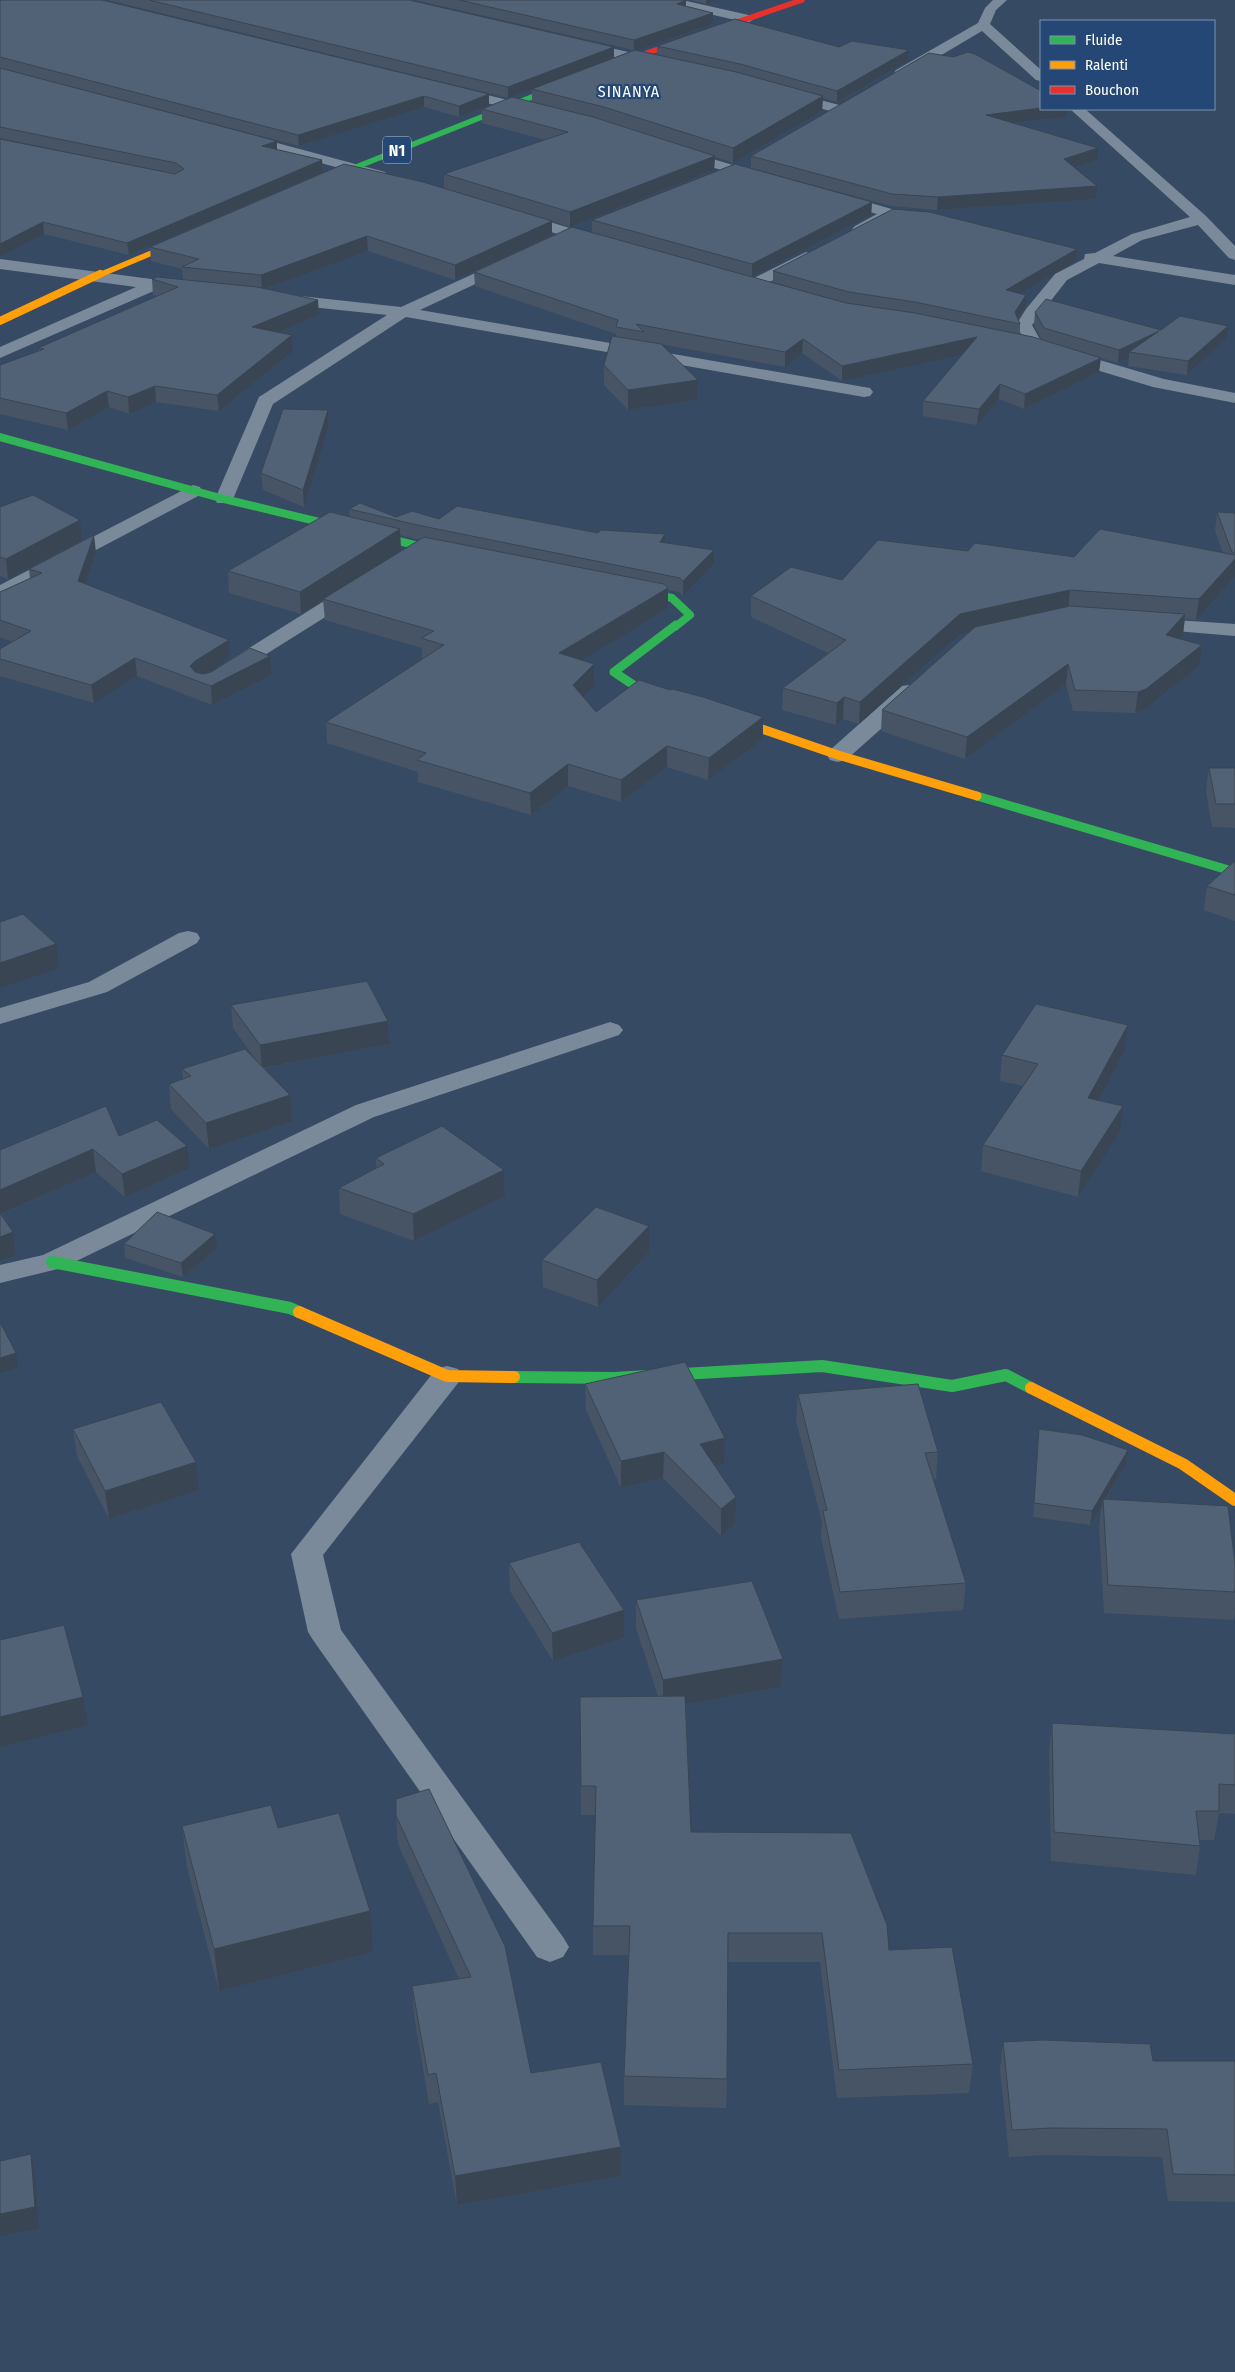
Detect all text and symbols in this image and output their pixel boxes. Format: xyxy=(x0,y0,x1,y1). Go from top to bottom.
legend xyxy=(1040,20,1215,110)
text: Fluide xyxy=(1085,31,1122,49)
text: Ralenti xyxy=(1085,56,1128,74)
text: Bouchon xyxy=(1085,81,1139,99)
district label: SINANYA xyxy=(598,82,660,101)
road number: N1 xyxy=(383,136,411,164)

